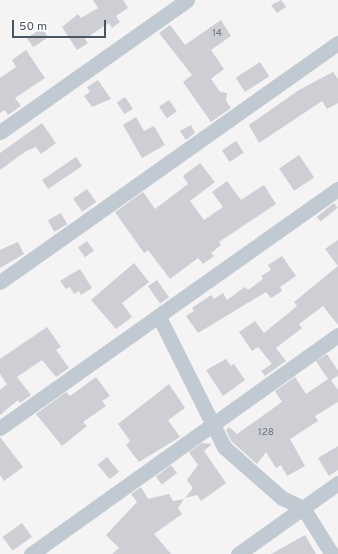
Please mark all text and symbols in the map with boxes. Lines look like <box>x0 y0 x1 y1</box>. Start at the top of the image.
scale bar <box>14 12 108 38</box>
text: 50 m <box>19 19 47 35</box>
house number: 14 <box>212 28 222 40</box>
house number: 128 <box>258 427 274 439</box>

